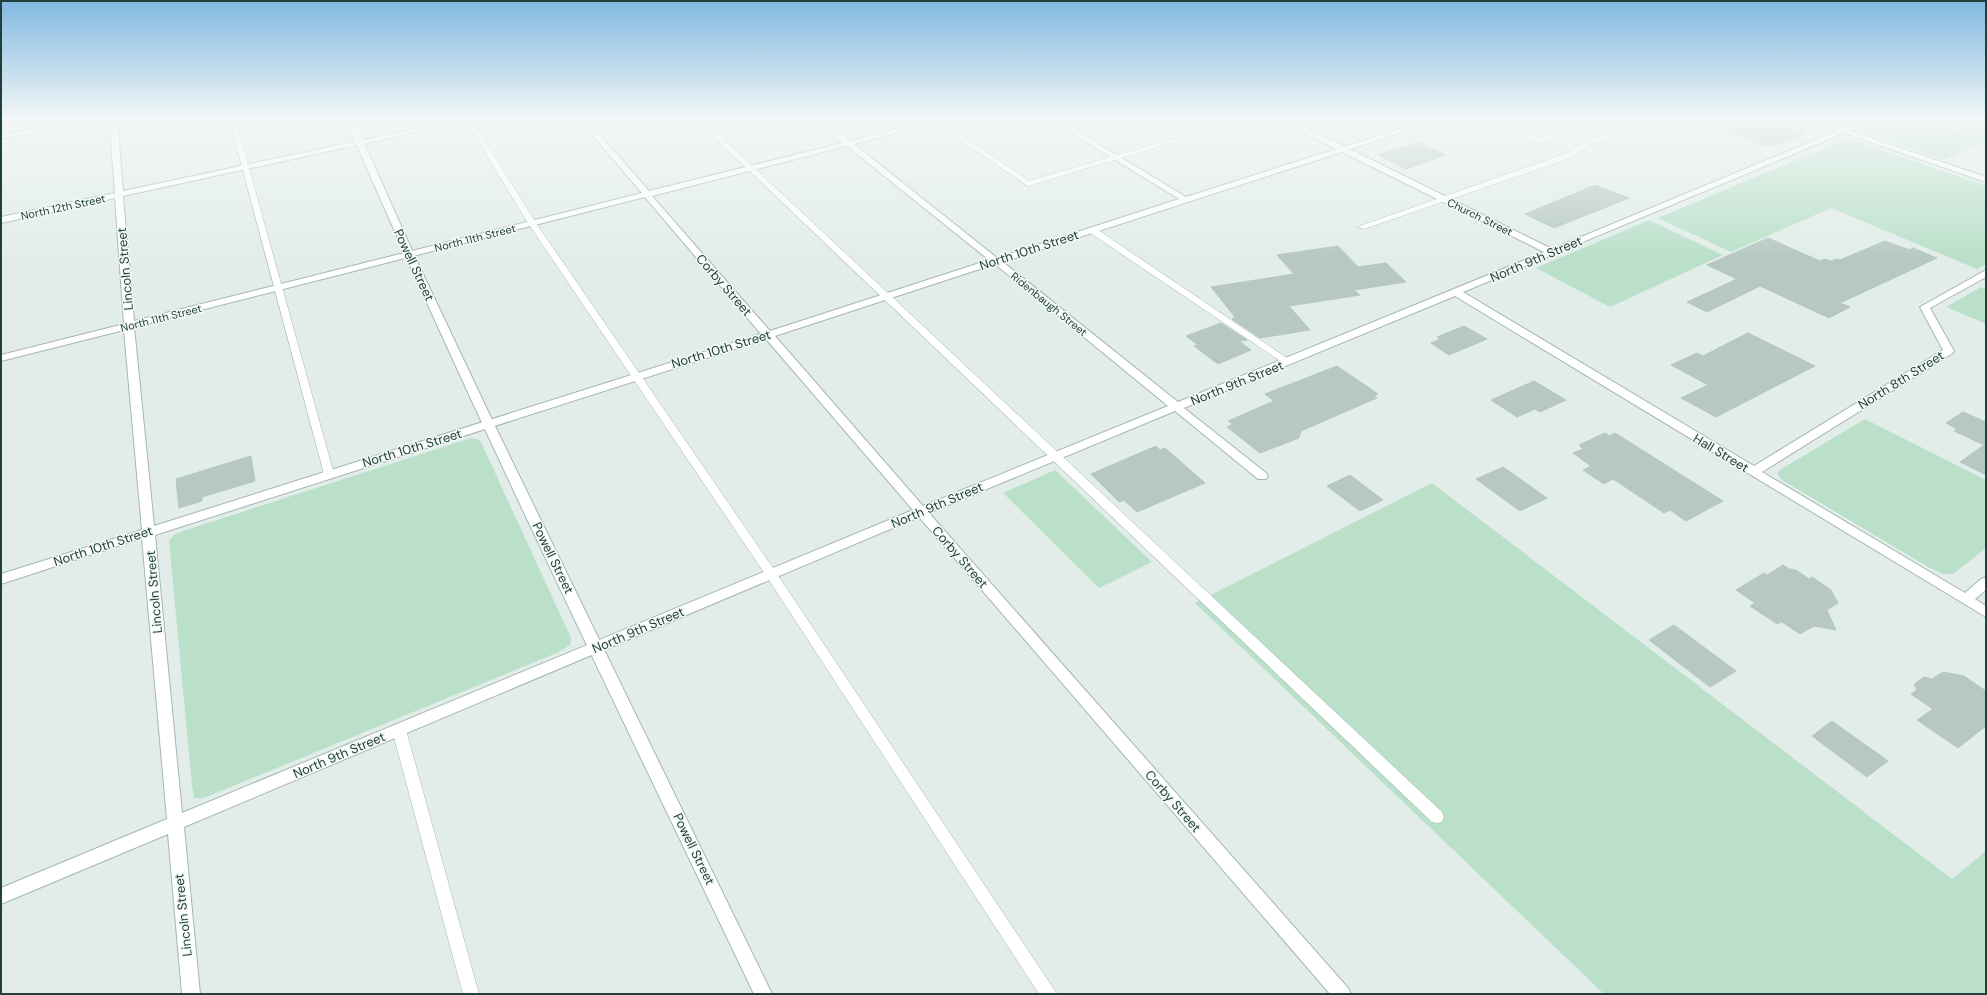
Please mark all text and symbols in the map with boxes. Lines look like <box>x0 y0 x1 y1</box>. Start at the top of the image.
street label: North 12th Street <box>19 191 107 223</box>
street label: Church Street <box>1445 195 1515 239</box>
street label: North 11th Street <box>433 221 517 255</box>
street label: Powell Street <box>390 226 438 304</box>
street label: North 10th Street <box>977 226 1081 274</box>
street label: Lincoln Street <box>113 227 137 311</box>
street label: North 9th Street <box>1487 232 1585 286</box>
street label: Corby Street <box>692 250 756 320</box>
street label: Ridenbaugh Street <box>1008 269 1090 339</box>
street label: North 11th Street <box>119 301 203 335</box>
street label: North 10th Street <box>669 326 773 372</box>
street label: North 8th Street <box>1855 347 1947 413</box>
street label: North 9th Street <box>1188 357 1286 409</box>
street label: North 10th Street <box>360 425 464 471</box>
street label: Hall Street <box>1690 430 1752 476</box>
street label: North 9th Street <box>888 478 986 532</box>
street label: Powell Street <box>528 519 578 597</box>
street label: North 10th Street <box>51 522 155 570</box>
street label: Corby Street <box>928 522 992 592</box>
street label: Lincoln Street <box>142 550 166 634</box>
street label: North 9th Street <box>589 603 687 657</box>
street label: North 9th Street <box>290 728 388 782</box>
street label: Corby Street <box>1141 766 1205 836</box>
street label: Powell Street <box>669 810 719 888</box>
street label: Lincoln Street <box>170 873 196 957</box>

